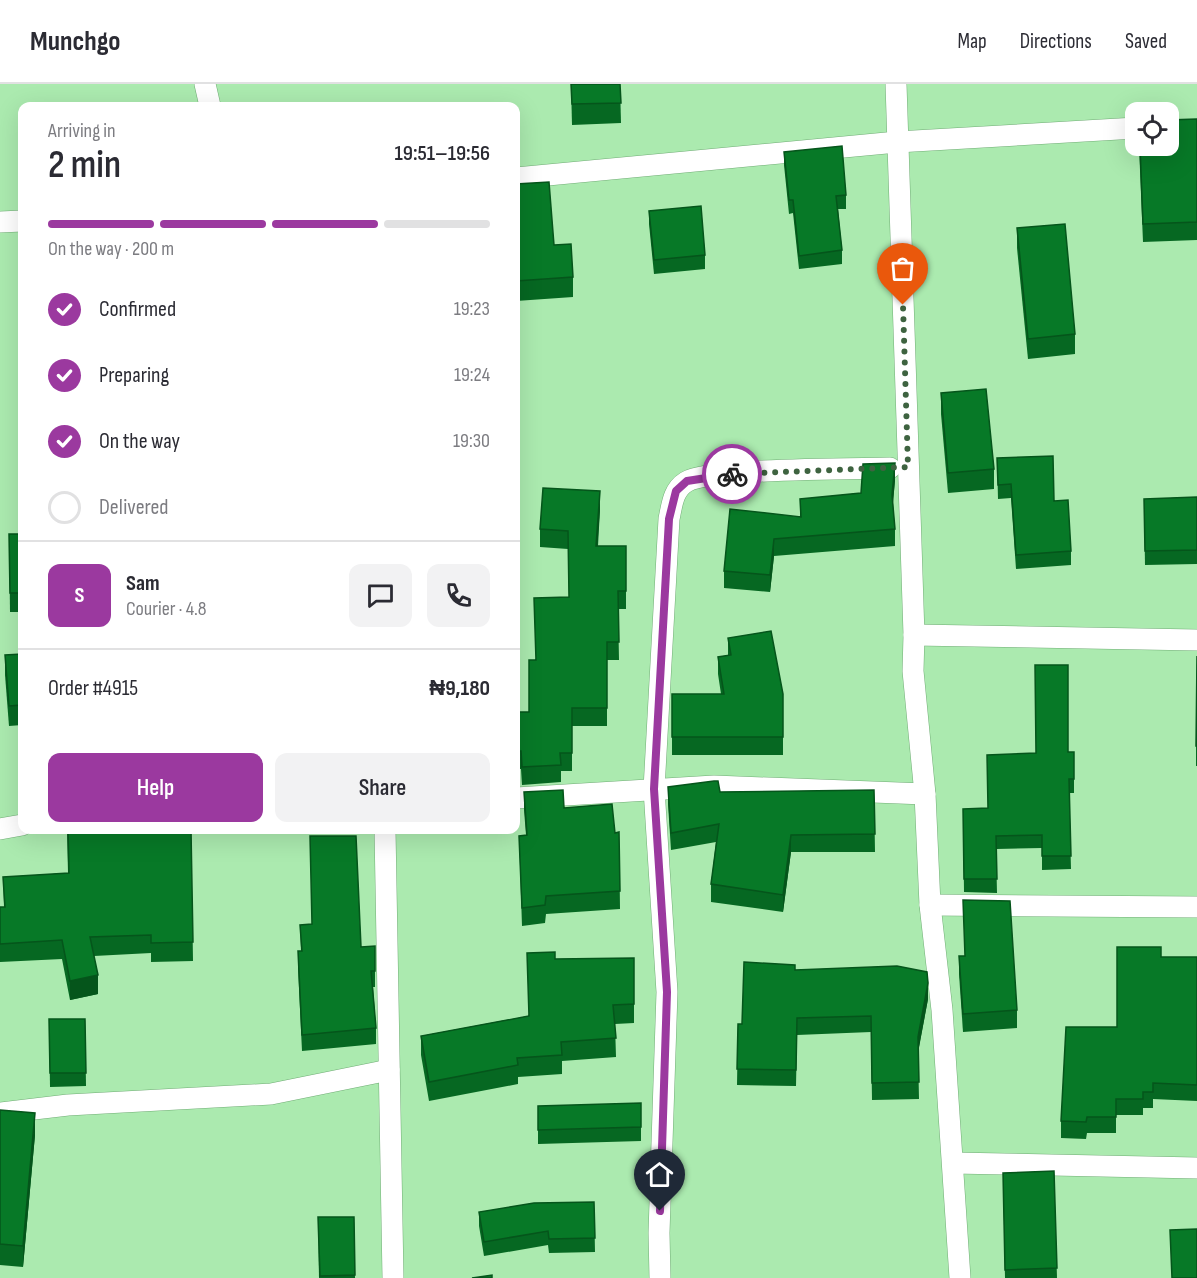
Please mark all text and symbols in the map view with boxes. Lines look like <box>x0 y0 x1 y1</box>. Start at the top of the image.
text: Munchgo <box>30 25 121 58</box>
text: Map <box>957 29 987 54</box>
text: Directions <box>1020 29 1092 54</box>
text: Saved <box>1125 29 1167 54</box>
map controls <box>1125 102 1179 156</box>
button: locate <box>1125 102 1179 156</box>
text: Arriving in <box>48 119 116 143</box>
text: 19:51–19:56 <box>395 140 490 167</box>
text: 2 min <box>48 142 121 189</box>
text: On the way · 200 m <box>48 237 174 261</box>
pin <box>877 243 928 305</box>
icon: bag <box>886 252 919 285</box>
icon: check <box>48 293 81 326</box>
text: Confirmed <box>99 296 176 323</box>
text: 19:23 <box>454 297 490 321</box>
icon: check <box>48 359 81 392</box>
text: Preparing <box>99 362 169 389</box>
text: 19:24 <box>454 363 490 387</box>
icon: check <box>48 425 81 458</box>
text: On the way <box>99 428 180 455</box>
text: 19:30 <box>453 429 490 453</box>
courier <box>702 444 762 504</box>
icon: bike <box>716 458 749 491</box>
text: Delivered <box>99 494 168 521</box>
button: chat <box>349 564 412 627</box>
button: phone <box>427 564 490 627</box>
text: Sam <box>126 570 160 597</box>
text: S <box>75 582 84 609</box>
text: Courier · 4.8 <box>126 597 207 621</box>
text: Order #4915 <box>48 675 138 702</box>
text: ₦9,180 <box>429 675 490 702</box>
button: Help <box>48 753 263 822</box>
button: Share <box>275 753 490 822</box>
pin <box>634 1149 685 1211</box>
icon: home <box>643 1158 676 1191</box>

